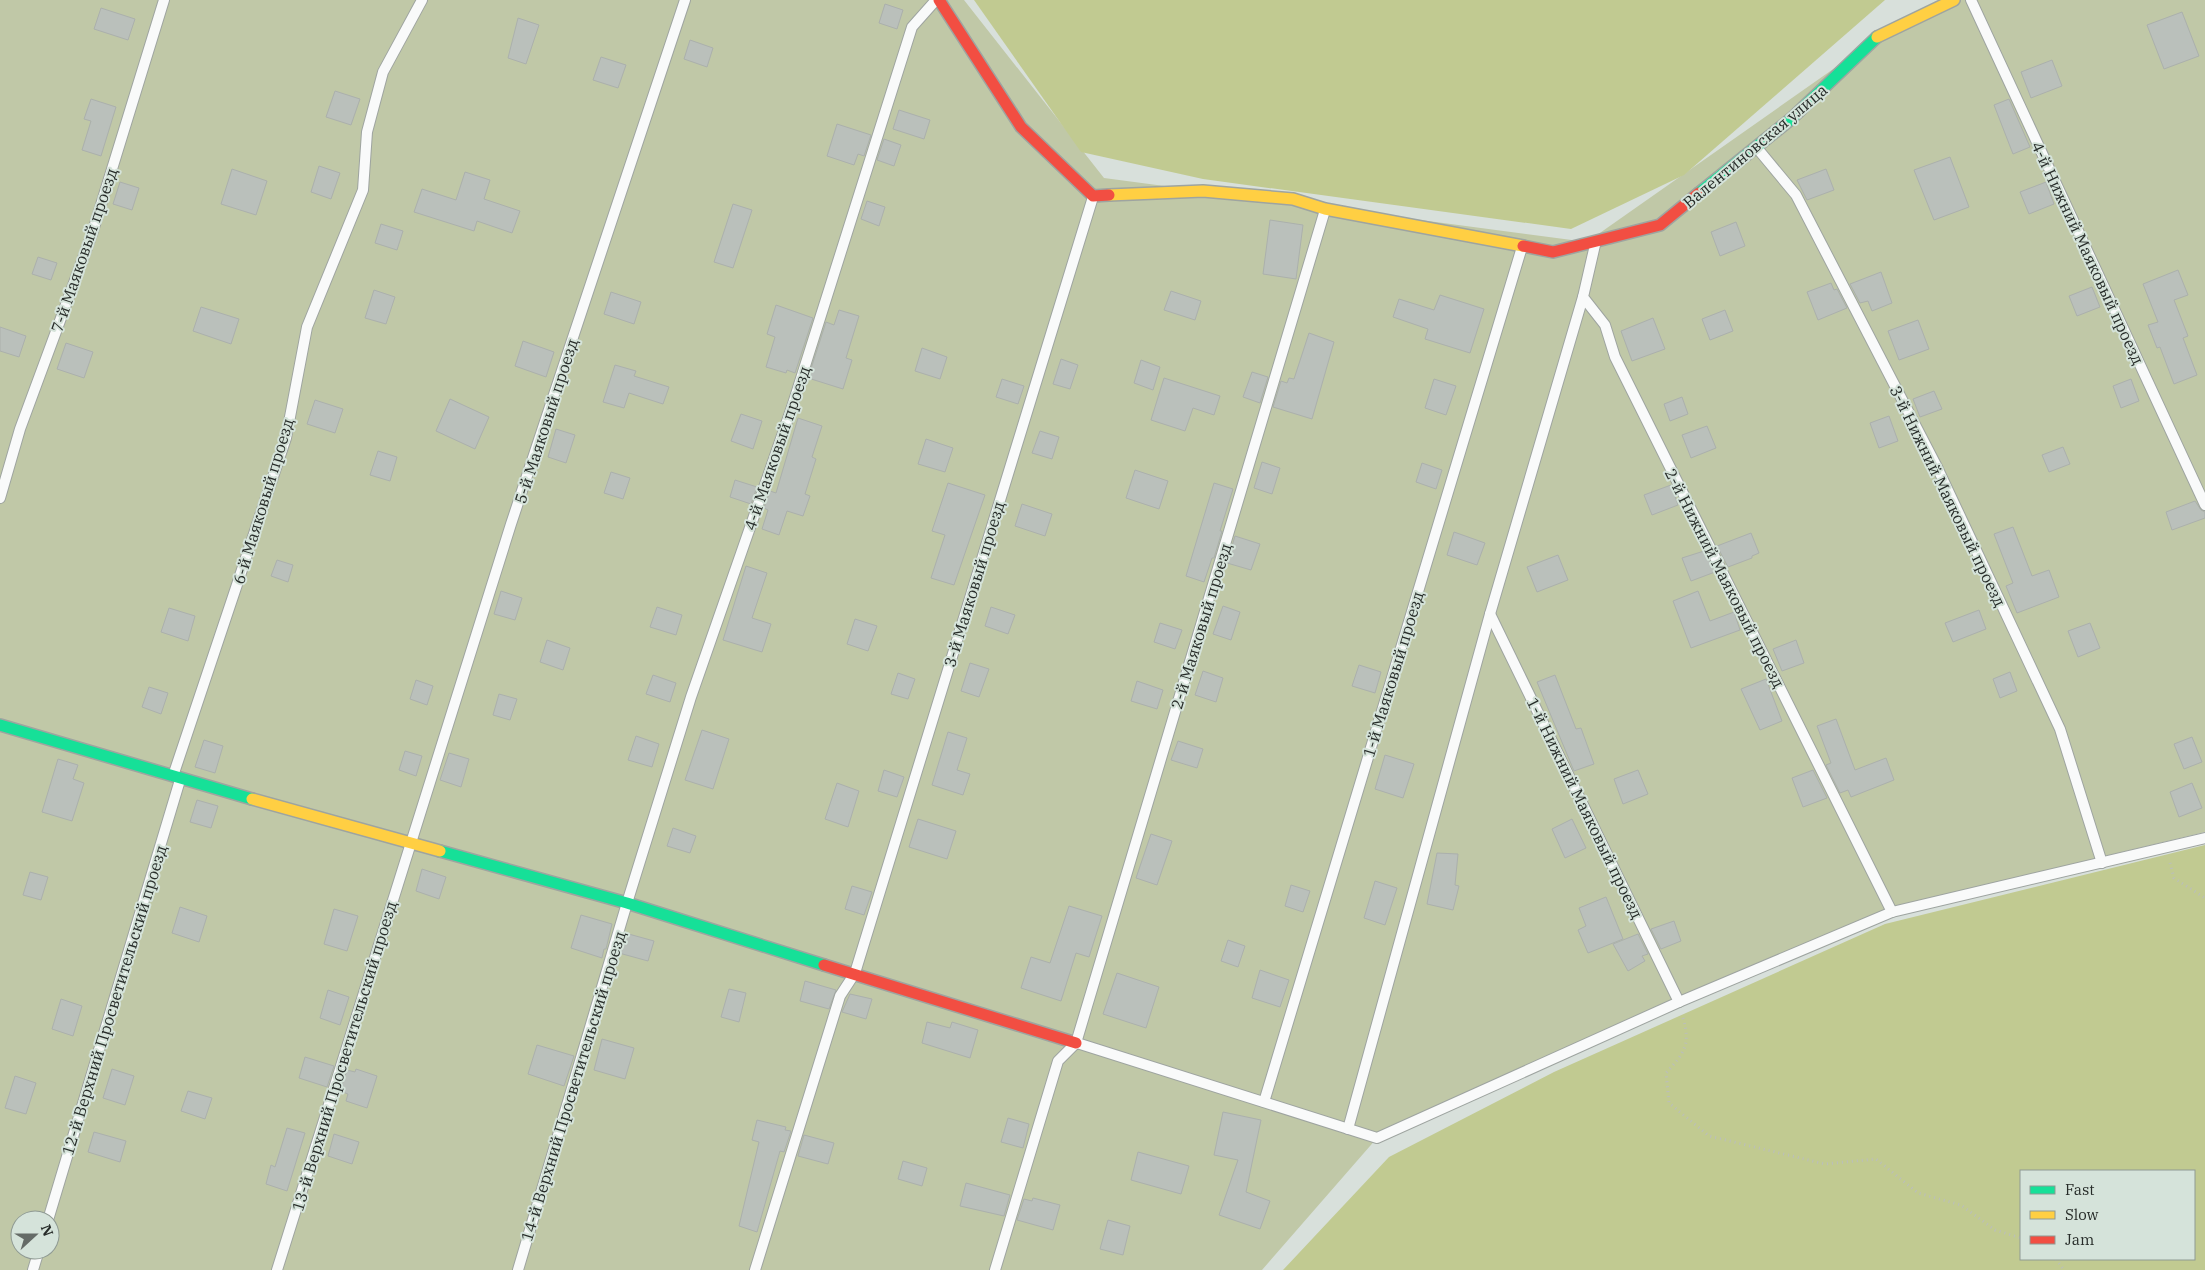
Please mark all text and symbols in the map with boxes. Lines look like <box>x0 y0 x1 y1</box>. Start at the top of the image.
street label: Валентиновская улица <box>1679 80 1832 212</box>
street label: 4-й Нижний Маяковый проезд <box>2027 138 2149 368</box>
street label: 7-й Маяковый проезд <box>46 165 122 335</box>
street label: 5-й Маяковый проезд <box>510 336 582 506</box>
street label: 4-й Маяковый проезд <box>739 363 815 533</box>
street label: 3-й Нижний Маяковый проезд <box>1886 382 2010 610</box>
street label: 6-й Маяковый проезд <box>228 415 298 586</box>
street label: 2-й Нижний Маяковый проезд <box>1661 465 1789 691</box>
street label: 3-й Маяковый проезд <box>939 498 1009 669</box>
street label: 2-й Маяковый проезд <box>1166 540 1236 711</box>
street label: 1-й Маяковый проезд <box>1358 588 1428 759</box>
street label: 1-й Нижний Маяковый проезд <box>1523 694 1647 922</box>
street label: 12-й Верхний Просветительский проезд <box>57 842 171 1158</box>
street label: 13-й Верхний Просветительский проезд <box>287 898 401 1214</box>
street label: 14-й Верхний Просветительский проезд <box>516 928 630 1244</box>
legend <box>2020 1170 2195 1260</box>
text: Fast <box>2065 1180 2095 1199</box>
text: Slow <box>2065 1205 2099 1224</box>
north arrow <box>10 1210 60 1260</box>
text: N <box>37 1222 58 1239</box>
text: Jam <box>2065 1230 2094 1249</box>

